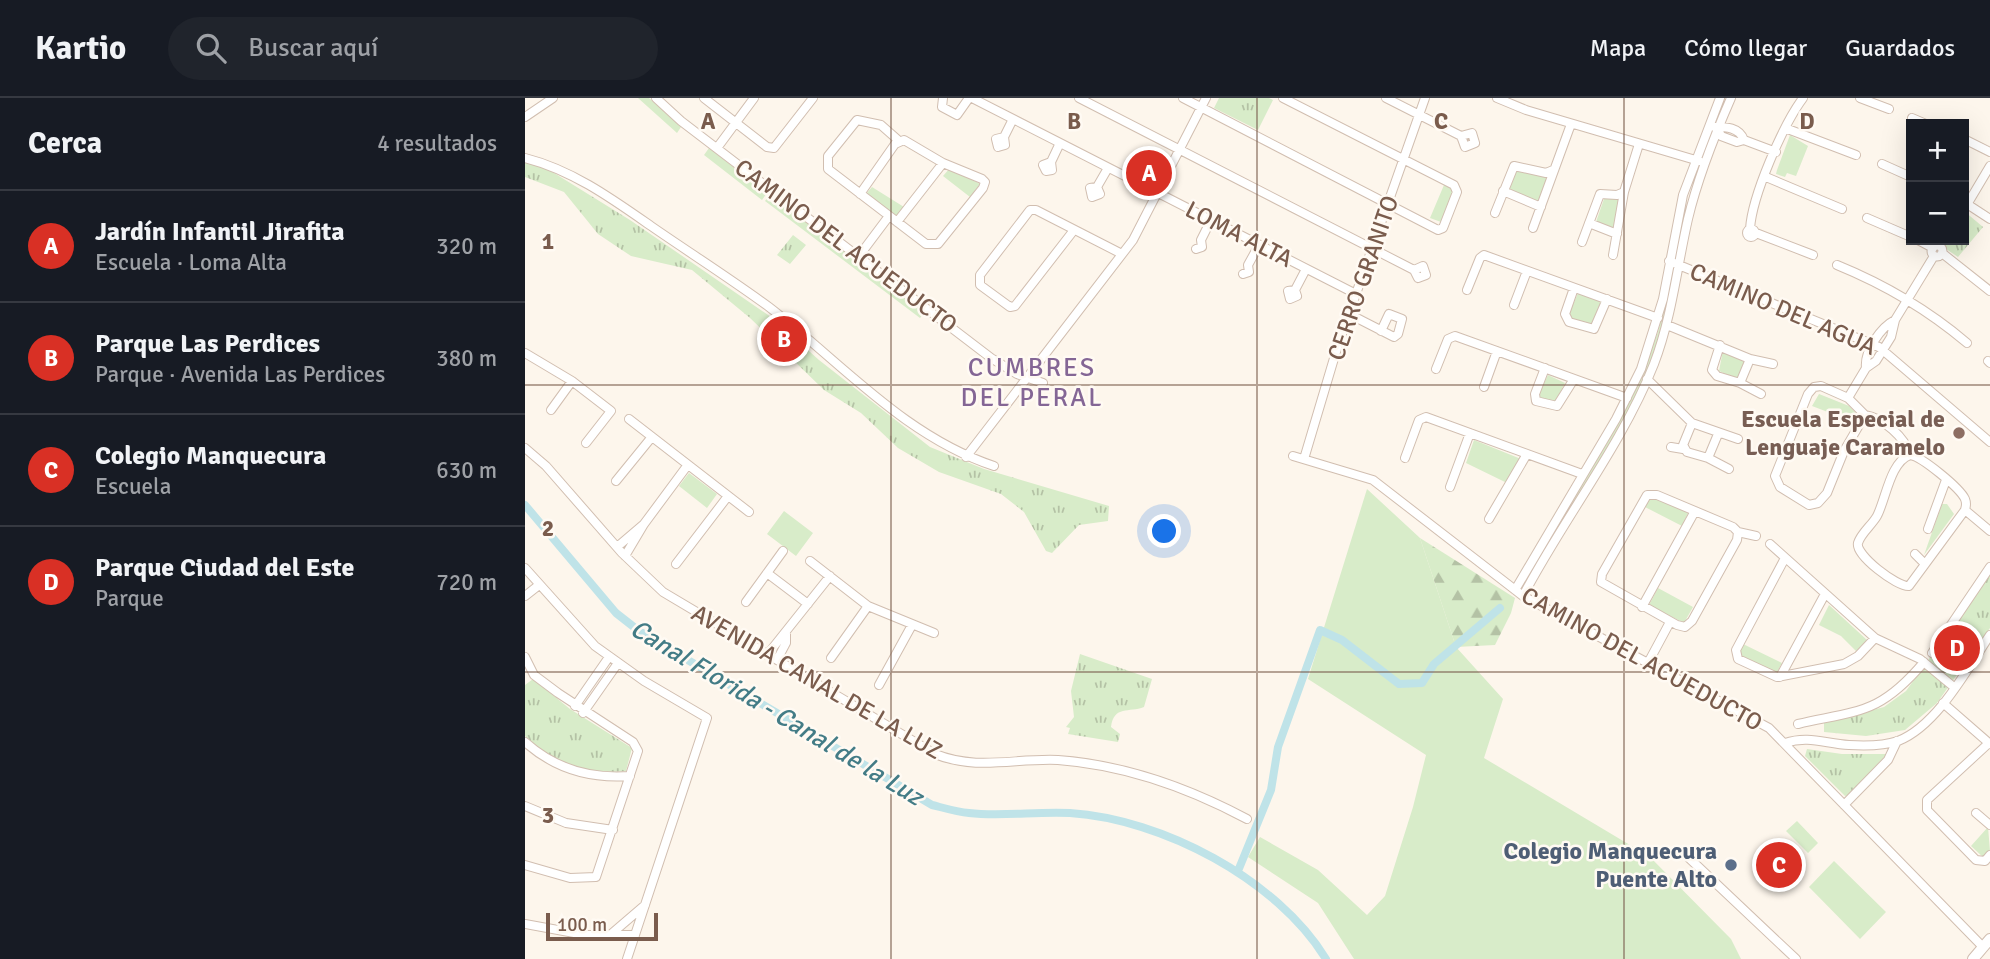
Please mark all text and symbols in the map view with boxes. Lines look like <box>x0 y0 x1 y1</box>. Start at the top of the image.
search box <box>168 17 658 80</box>
text: Kartio <box>35 28 126 69</box>
icon: search <box>192 29 230 67</box>
text: Buscar aquí <box>248 32 378 64</box>
text: Mapa <box>1590 33 1646 63</box>
text: Cómo llegar <box>1684 33 1807 63</box>
text: Guardados <box>1845 33 1955 63</box>
text: A <box>701 107 716 136</box>
text: B <box>1067 107 1081 136</box>
text: C <box>1434 107 1448 136</box>
text: D <box>1799 107 1815 136</box>
map controls <box>1906 119 1969 245</box>
button: + <box>1906 119 1969 182</box>
text: Cerca <box>28 125 102 162</box>
text: 4 resultados <box>377 129 497 158</box>
pin: A <box>1126 147 1172 199</box>
street label: CAMINO DEL ACUEDUCTO <box>729 152 963 340</box>
button: − <box>1906 182 1969 245</box>
street label: CERRO GRANITO <box>1321 192 1405 364</box>
street label: LOMA ALTA <box>1180 194 1298 274</box>
text: Jardín Infantil Jirafita <box>95 216 345 248</box>
text: 1 <box>542 227 554 256</box>
text: A <box>44 232 58 261</box>
text: 320 m <box>436 232 497 261</box>
text: Escuela · Loma Alta <box>95 248 287 277</box>
street label: CAMINO DEL AGUA <box>1685 256 1881 362</box>
pin: B <box>761 313 807 365</box>
text: Parque Las Perdices <box>95 328 320 360</box>
text: B <box>44 344 58 373</box>
text: 380 m <box>436 344 497 373</box>
district label: CUMBRES DEL PERAL <box>961 352 1103 414</box>
text: Parque · Avenida Las Perdices <box>95 360 385 389</box>
place label: Escuela Especial de Lenguaje Caramelo <box>1741 404 1945 462</box>
marker: Escuela Especial de Lenguaje Caramelo <box>1951 425 1967 441</box>
text: Colegio Manquecura <box>95 440 326 472</box>
text: C <box>44 456 58 485</box>
text: 630 m <box>436 456 497 485</box>
text: Escuela <box>95 472 171 501</box>
text: 2 <box>542 514 554 543</box>
your location <box>1147 514 1181 548</box>
text: Parque Ciudad del Este <box>95 552 354 584</box>
text: D <box>43 568 59 597</box>
text: 720 m <box>436 568 497 597</box>
street label: CAMINO DEL ACUEDUCTO <box>1516 580 1768 738</box>
text: Parque <box>95 584 164 613</box>
street label: AVENIDA CANAL DE LA LUZ <box>686 598 948 766</box>
water label: Canal Florida - Canal de la Luz <box>624 613 931 814</box>
pin: D <box>1934 622 1980 674</box>
text: 3 <box>542 801 554 830</box>
place label: Colegio Manquecura Puente Alto <box>1503 836 1717 894</box>
pin: C <box>1756 839 1802 891</box>
marker: Colegio Manquecura Puente Alto <box>1723 857 1739 873</box>
scale bar <box>546 910 658 942</box>
text: 100 m <box>557 913 607 937</box>

